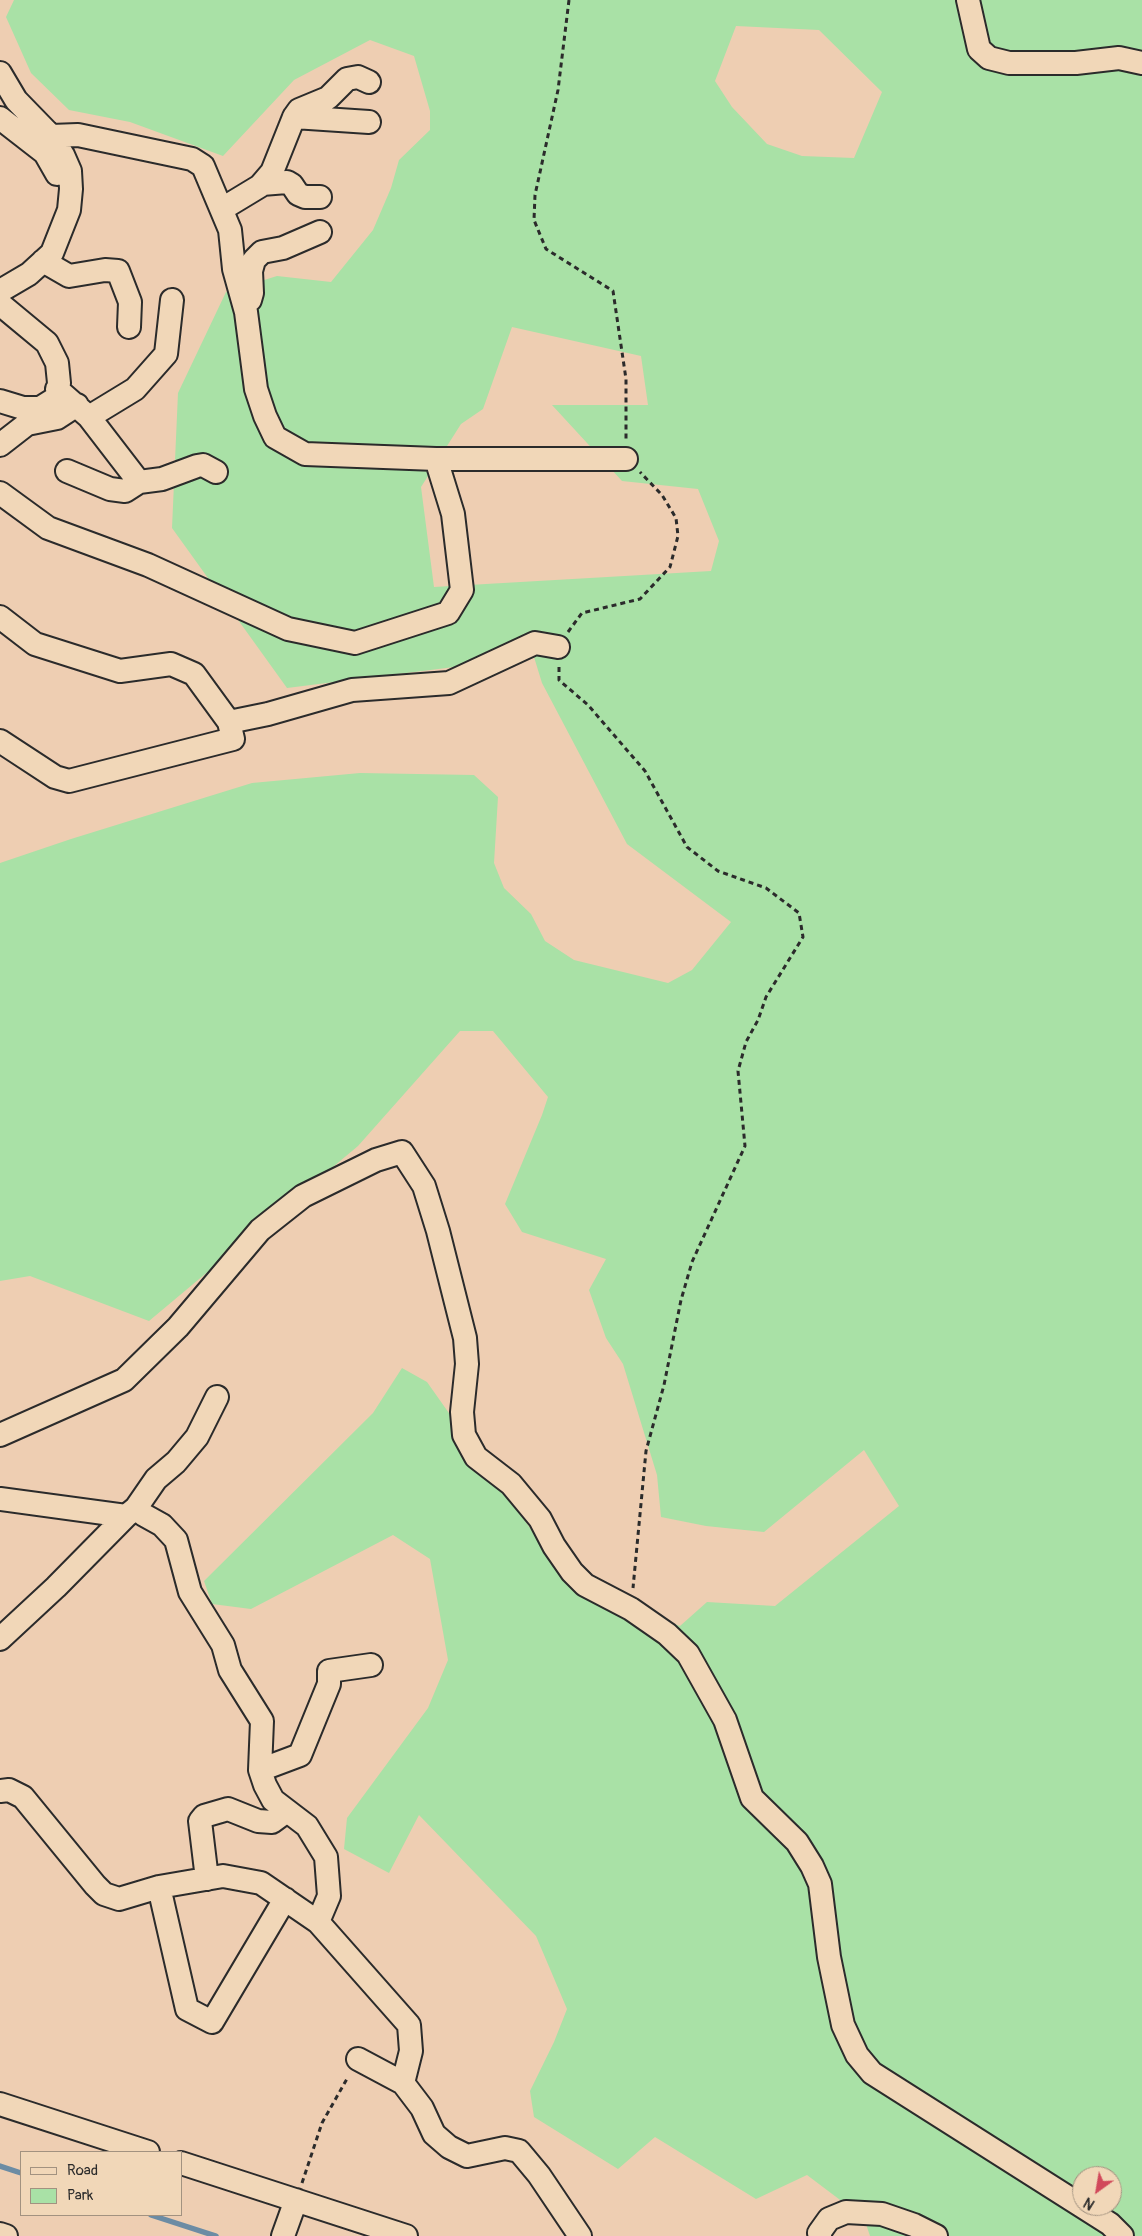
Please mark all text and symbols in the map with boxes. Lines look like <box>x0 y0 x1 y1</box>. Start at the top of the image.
legend <box>20 2151 182 2216</box>
text: Road <box>67 2161 98 2180</box>
north arrow <box>1072 2166 1122 2216</box>
text: Park <box>67 2186 93 2205</box>
text: N <box>1081 2194 1098 2213</box>

